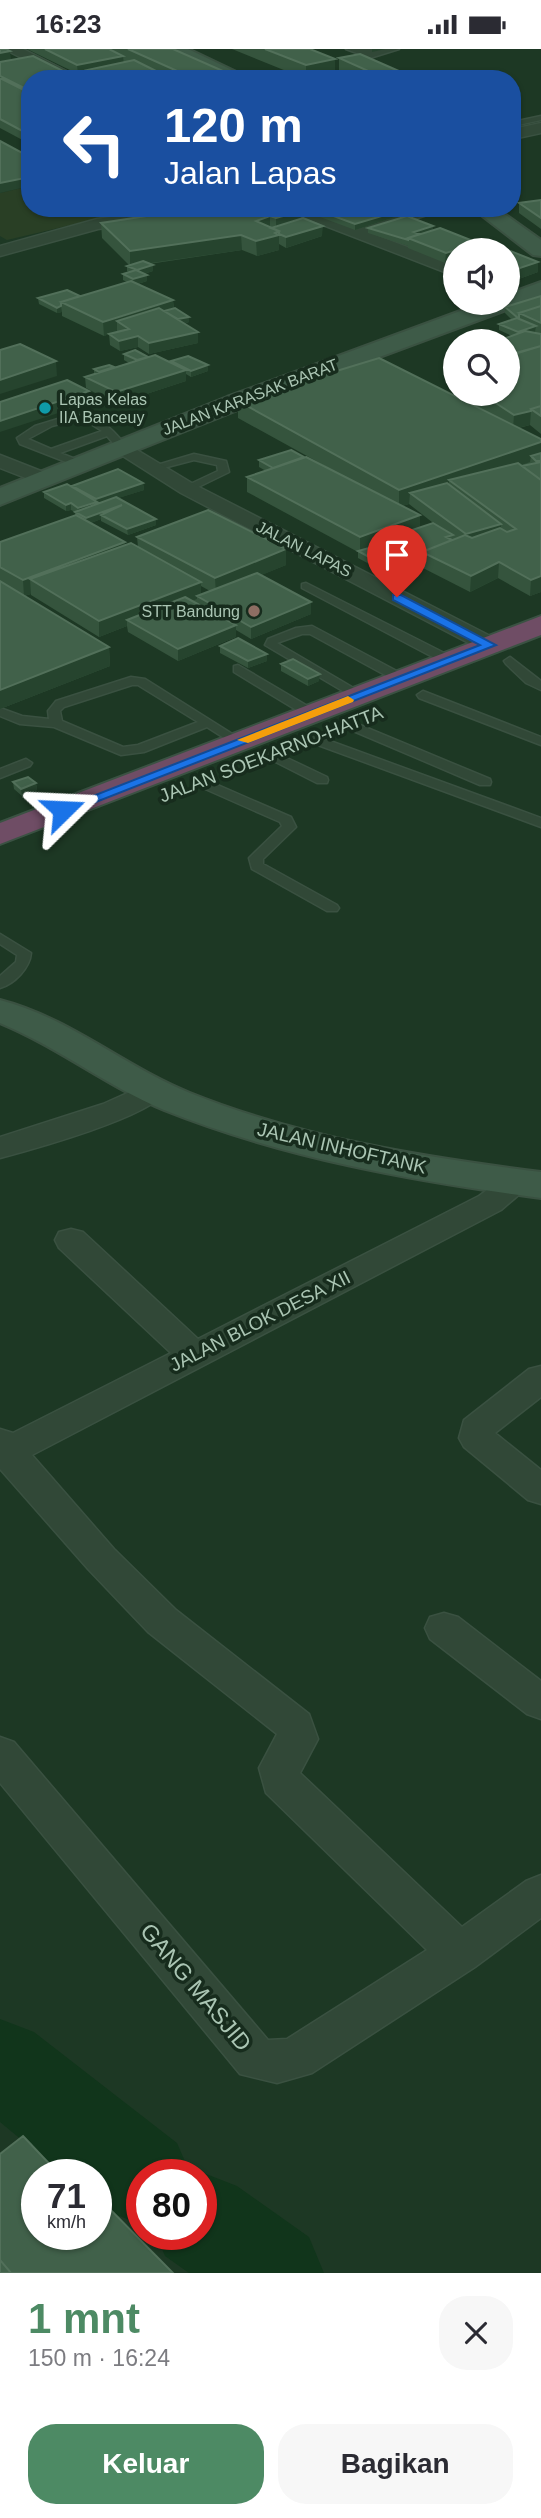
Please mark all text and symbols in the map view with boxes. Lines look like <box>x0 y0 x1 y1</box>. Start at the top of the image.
text: 16:23 <box>35 9 102 39</box>
icon: left <box>49 98 140 189</box>
text: 120 m <box>164 98 303 152</box>
text: Jalan Lapas <box>164 155 337 191</box>
map controls <box>443 238 520 406</box>
button: sound <box>443 238 520 315</box>
button: search <box>443 329 520 406</box>
street label: JALAN KARASAK BARAT <box>160 356 340 438</box>
place label: Lapas Kelas IIA Banceuy <box>59 391 147 426</box>
marker: Lapas Kelas IIA Banceuy <box>37 400 53 416</box>
street label: JALAN LAPAS <box>254 518 354 580</box>
pin <box>367 525 427 597</box>
icon: arrive <box>378 536 416 574</box>
place label: STT Bandung <box>142 603 240 620</box>
marker: STT Bandung <box>246 603 262 619</box>
street label: JALAN SOEKARNO-HATTA <box>156 701 386 806</box>
position arrow <box>26 773 100 847</box>
street label: JALAN INHOFTANK <box>255 1118 429 1178</box>
street label: JALAN BLOK DESA XII <box>166 1266 354 1376</box>
street label: GANG MASJID <box>135 1918 257 2056</box>
speed limit sign: 80 <box>126 2159 217 2250</box>
text: 71 <box>47 2176 86 2215</box>
text: km/h <box>47 2212 86 2232</box>
text: 1 mnt <box>28 2295 140 2342</box>
button: close <box>439 2296 513 2370</box>
text: 150 m · 16:24 <box>28 2345 170 2371</box>
button: Keluar <box>28 2424 264 2504</box>
button: Bagikan <box>278 2424 513 2504</box>

